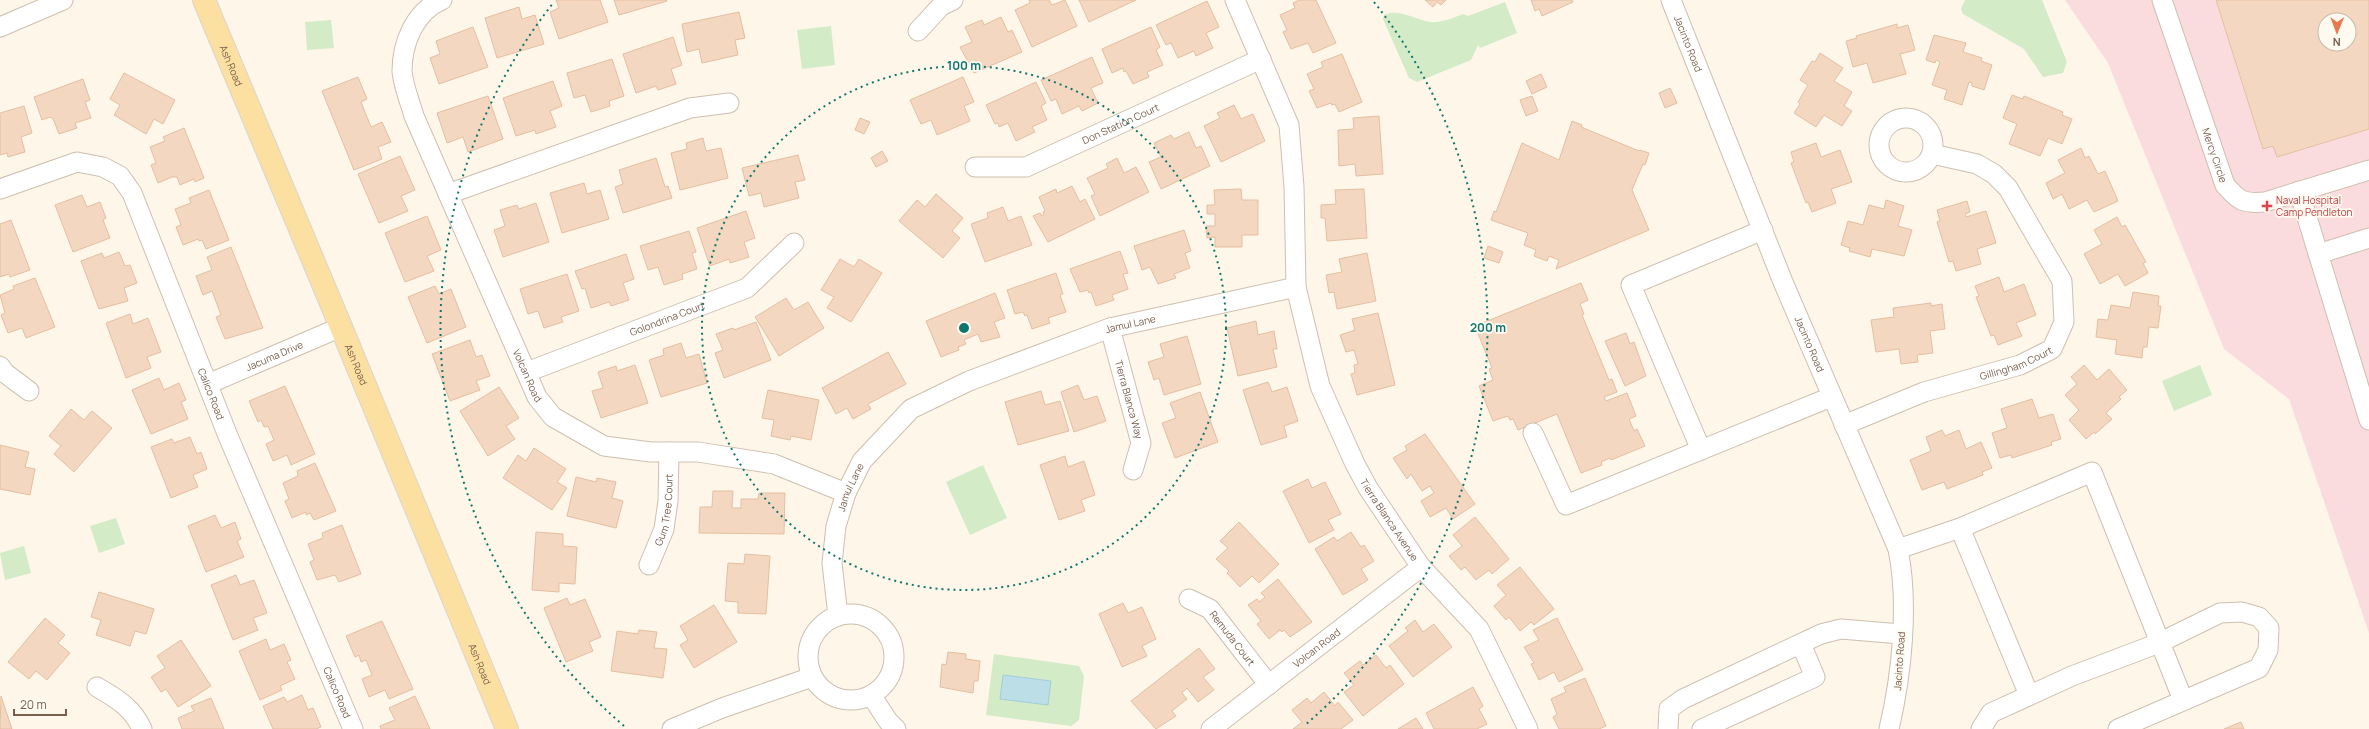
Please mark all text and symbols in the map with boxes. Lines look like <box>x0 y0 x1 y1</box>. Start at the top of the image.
north arrow <box>2317 12 2357 52</box>
street label: Jacinto Road <box>1671 14 1706 74</box>
text: N <box>2333 35 2341 50</box>
street label: Ash Road <box>217 43 246 88</box>
text: 100 m <box>947 57 981 74</box>
street label: Don Station Court <box>1080 100 1161 147</box>
street label: Mercy Circle <box>2199 126 2231 185</box>
place label: Naval Hospital Camp Pendleton <box>2276 193 2353 219</box>
marker: Naval Hospital Camp Pendleton <box>2261 200 2273 212</box>
street label: Golondrina Court <box>628 298 707 339</box>
street label: Jamul Lane <box>1103 311 1157 336</box>
street label: Jacinto Road <box>1792 314 1828 374</box>
text: 200 m <box>1470 319 1506 336</box>
centre of rings <box>957 321 971 335</box>
street label: Jacuma Drive <box>243 337 305 374</box>
street label: Ash Road <box>342 342 371 387</box>
street label: Gillingham Court <box>1978 343 2055 383</box>
street label: Volcan Road <box>510 347 545 405</box>
street label: Tierra Blanca Way <box>1112 358 1147 441</box>
street label: Calico Road <box>195 366 228 422</box>
street label: Jamul Lane <box>834 461 867 513</box>
street label: Gum Tree Court <box>651 474 676 548</box>
street label: Tierra Blanca Avenue <box>1357 476 1422 564</box>
street label: Remuda Court <box>1207 607 1258 669</box>
street label: Volcan Road <box>1290 625 1343 671</box>
street label: Jacinto Road <box>1890 631 1908 691</box>
street label: Ash Road <box>465 641 495 687</box>
street label: Calico Road <box>320 664 354 720</box>
scale bar <box>14 691 66 717</box>
text: 20 m <box>20 696 47 713</box>

